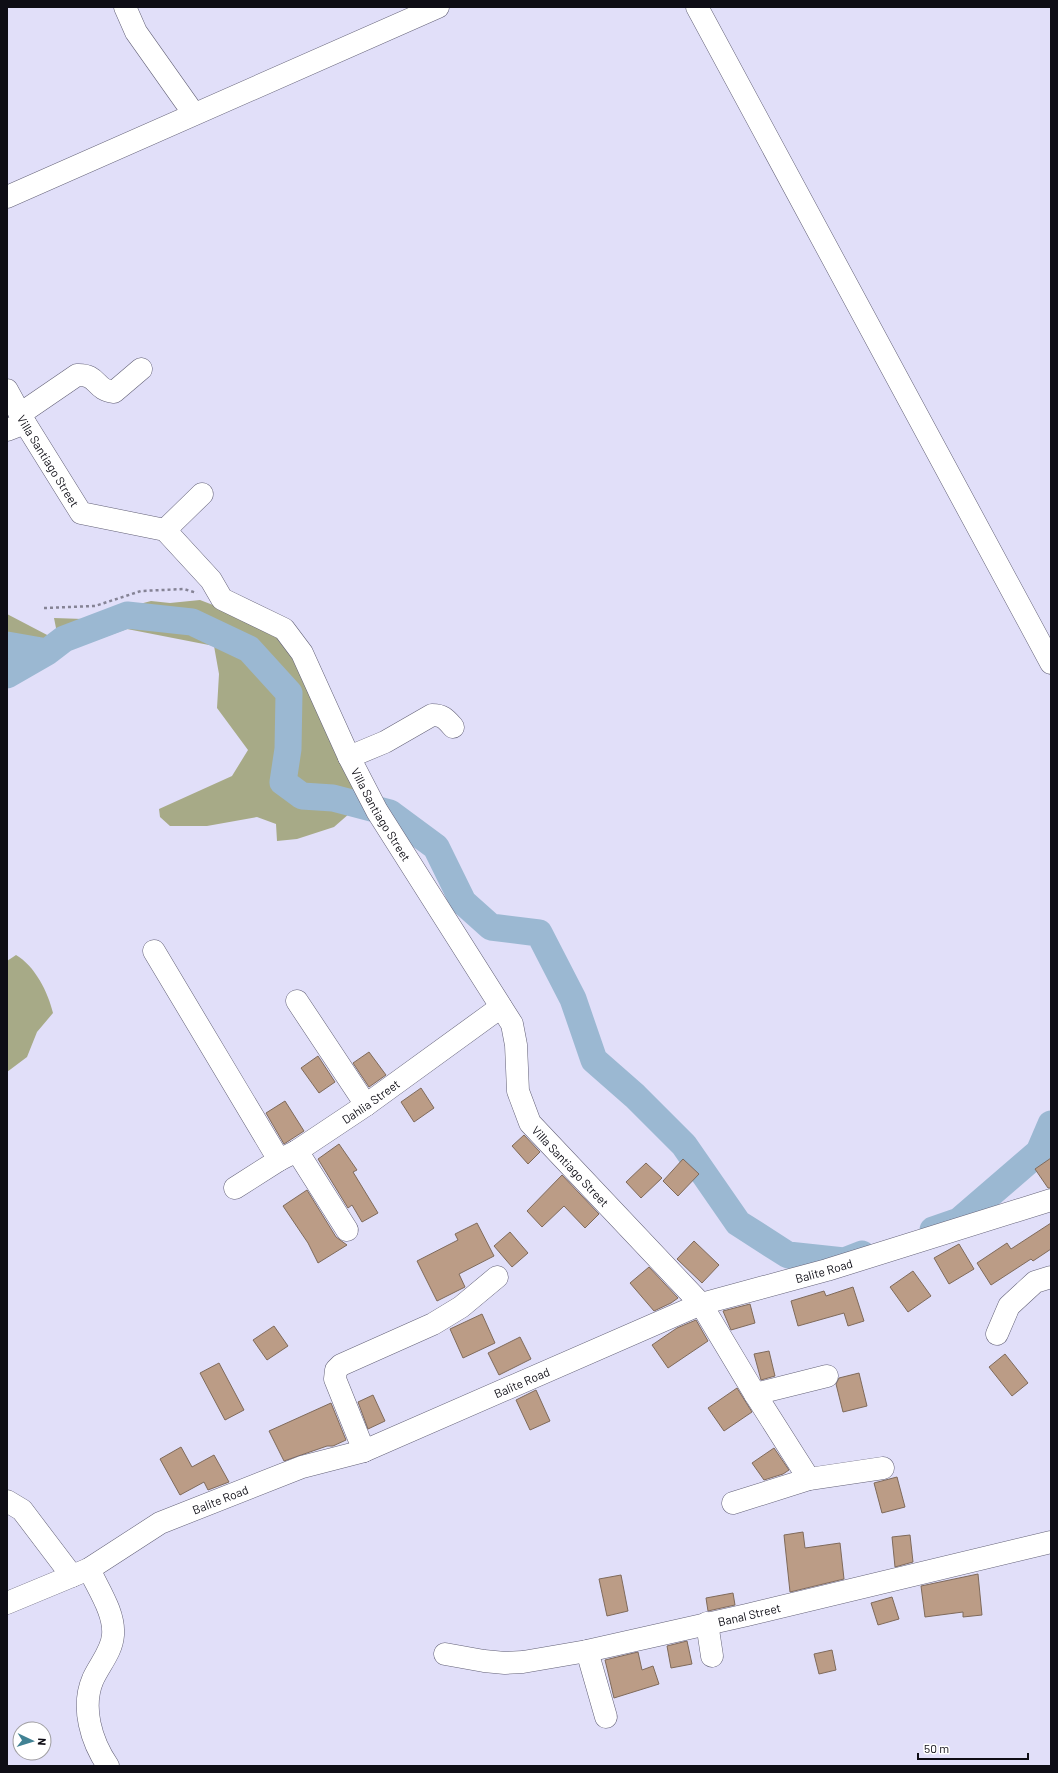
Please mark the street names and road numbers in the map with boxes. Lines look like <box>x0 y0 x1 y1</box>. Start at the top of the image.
street label: Villa Santiago Street <box>15 412 82 509</box>
street label: Villa Santiago Street <box>349 765 414 864</box>
street label: Dahlia Street <box>339 1076 402 1126</box>
street label: Villa Santiago Street <box>529 1123 612 1209</box>
street label: Balite Road <box>794 1255 854 1285</box>
street label: Balite Road <box>492 1364 551 1400</box>
street label: Balite Road <box>190 1482 250 1517</box>
street label: Banal Street <box>716 1600 782 1628</box>

